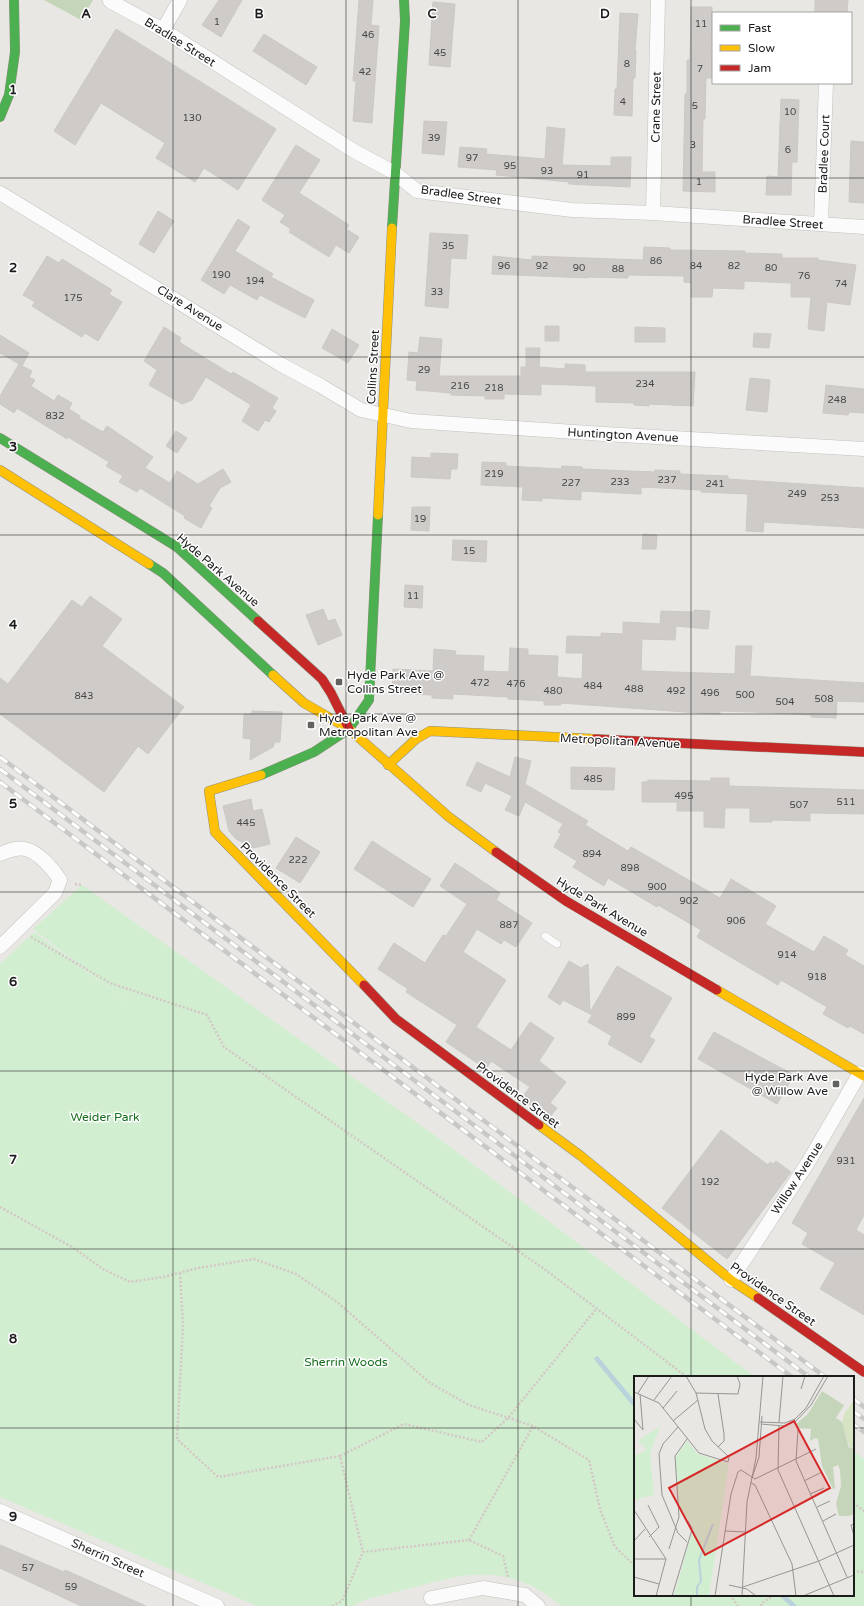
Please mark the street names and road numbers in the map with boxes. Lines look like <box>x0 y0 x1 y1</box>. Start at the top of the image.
street label: Bradlee Street <box>142 15 218 70</box>
street label: Crane Street <box>648 71 664 143</box>
street label: Bradlee Court <box>816 114 832 194</box>
street label: Bradlee Street <box>420 182 503 208</box>
street label: Bradlee Street <box>742 212 824 232</box>
street label: Clare Avenue <box>154 282 226 334</box>
street label: Collins Street <box>364 329 382 405</box>
street label: Huntington Avenue <box>567 425 679 445</box>
street label: Hyde Park Avenue <box>174 530 262 610</box>
street label: Metropolitan Avenue <box>560 731 681 751</box>
street label: Providence Street <box>237 839 319 921</box>
street label: Hyde Park Avenue <box>554 874 651 940</box>
street label: Providence Street <box>473 1059 563 1131</box>
street label: Willow Avenue <box>768 1139 826 1217</box>
street label: Providence Street <box>728 1259 819 1329</box>
street label: Sherrin Street <box>69 1536 147 1580</box>

